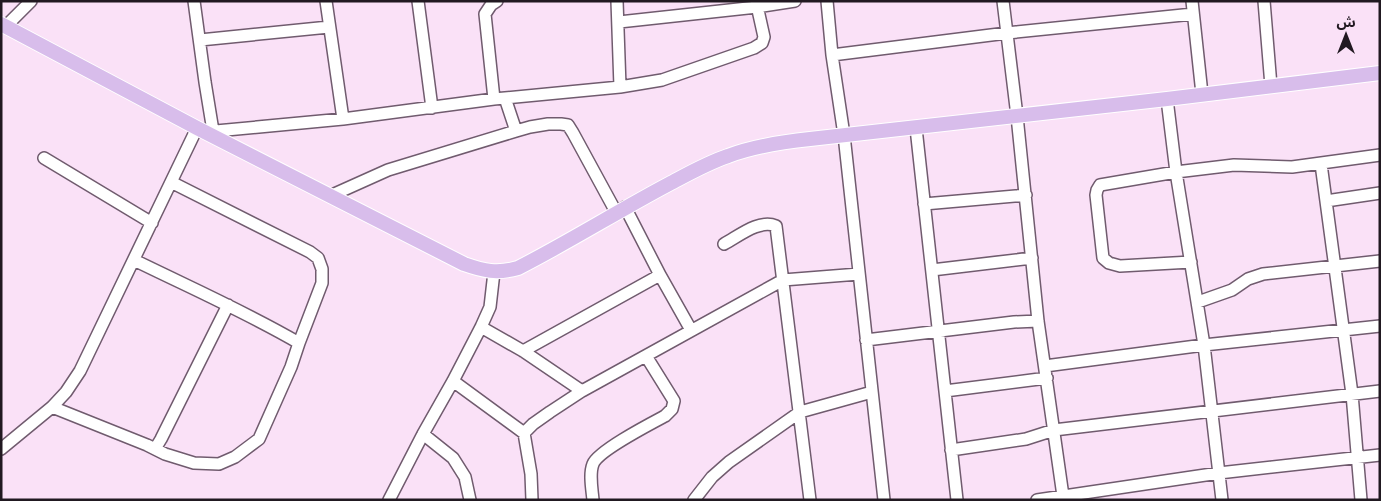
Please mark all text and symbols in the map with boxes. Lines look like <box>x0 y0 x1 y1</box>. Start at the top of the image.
north arrow <box>1321 10 1371 60</box>
text: ش <box>1336 12 1356 32</box>

